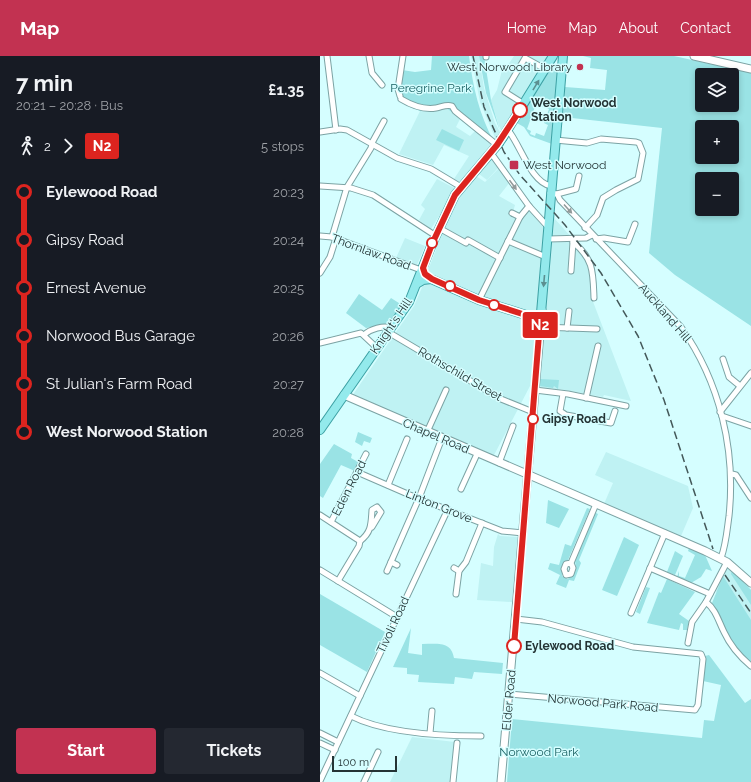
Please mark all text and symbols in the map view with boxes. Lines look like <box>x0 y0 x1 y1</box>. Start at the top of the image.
text: Map <box>20 17 59 39</box>
text: Home <box>507 20 546 36</box>
text: Map <box>568 20 597 36</box>
text: About <box>619 20 658 36</box>
text: Contact <box>680 20 731 36</box>
place label: West Norwood Library <box>447 60 572 74</box>
marker: West Norwood Library <box>575 62 585 72</box>
map controls <box>695 68 739 216</box>
button: layers <box>695 68 739 112</box>
text: 7 min <box>16 70 73 96</box>
one-way arrow <box>532 79 539 91</box>
text: £1.35 <box>268 81 304 99</box>
park label: Peregrine Park <box>390 81 472 95</box>
place label: West Norwood Station <box>531 96 617 124</box>
text: 20:21 – 20:28 · Bus <box>16 98 123 113</box>
marker: West Norwood Station <box>512 102 528 118</box>
button: + <box>695 120 739 164</box>
icon: walk <box>16 135 38 157</box>
icon: forward <box>57 135 79 157</box>
text: N2 <box>93 138 111 154</box>
text: 2 <box>44 139 51 154</box>
text: 5 stops <box>261 139 304 154</box>
place label: West Norwood <box>523 158 606 172</box>
marker: West Norwood <box>508 159 520 171</box>
button: − <box>695 172 739 216</box>
one-way arrow <box>509 180 517 190</box>
text: Eylewood Road <box>46 183 158 201</box>
text: 20:23 <box>273 185 304 200</box>
one-way arrow <box>563 204 572 213</box>
text: Gipsy Road <box>46 231 124 249</box>
street label: Thornlaw Road <box>329 231 413 273</box>
text: 20:24 <box>273 233 304 248</box>
unlabelled marker <box>426 237 438 249</box>
one-way arrow <box>541 275 548 287</box>
text: Ernest Avenue <box>46 279 146 297</box>
unlabelled marker <box>444 280 456 292</box>
text: 20:25 <box>273 281 304 296</box>
street label: Auckland Hill <box>636 281 695 346</box>
street label: Knight's Hill <box>367 295 415 357</box>
unlabelled marker <box>488 299 500 311</box>
line badge: N2 <box>522 312 558 338</box>
text: N2 <box>531 317 549 333</box>
text: Norwood Bus Garage <box>46 327 195 345</box>
text: 20:26 <box>272 329 304 344</box>
street label: Rothschild Street <box>415 344 505 404</box>
text: St Julian's Farm Road <box>46 375 192 393</box>
text: 20:27 <box>273 377 304 392</box>
place label: Gipsy Road <box>542 412 606 426</box>
marker: Gipsy Road <box>527 413 539 425</box>
street label: Chapel Road <box>401 416 471 456</box>
text: West Norwood Station <box>46 423 207 441</box>
text: 20:28 <box>272 425 304 440</box>
street label: Eden Road <box>329 458 369 518</box>
street label: Linton Grove <box>404 486 474 526</box>
street label: Tivoli Road <box>374 594 412 656</box>
marker: Eylewood Road <box>506 638 522 654</box>
place label: Eylewood Road <box>525 639 614 653</box>
street label: Elder Road <box>499 669 519 731</box>
street label: Norwood Park Road <box>547 691 659 715</box>
button: Start <box>16 728 156 774</box>
button: Tickets <box>164 728 304 774</box>
park label: Norwood Park <box>499 745 579 759</box>
scale bar <box>332 754 397 773</box>
text: 100 m <box>338 756 369 769</box>

